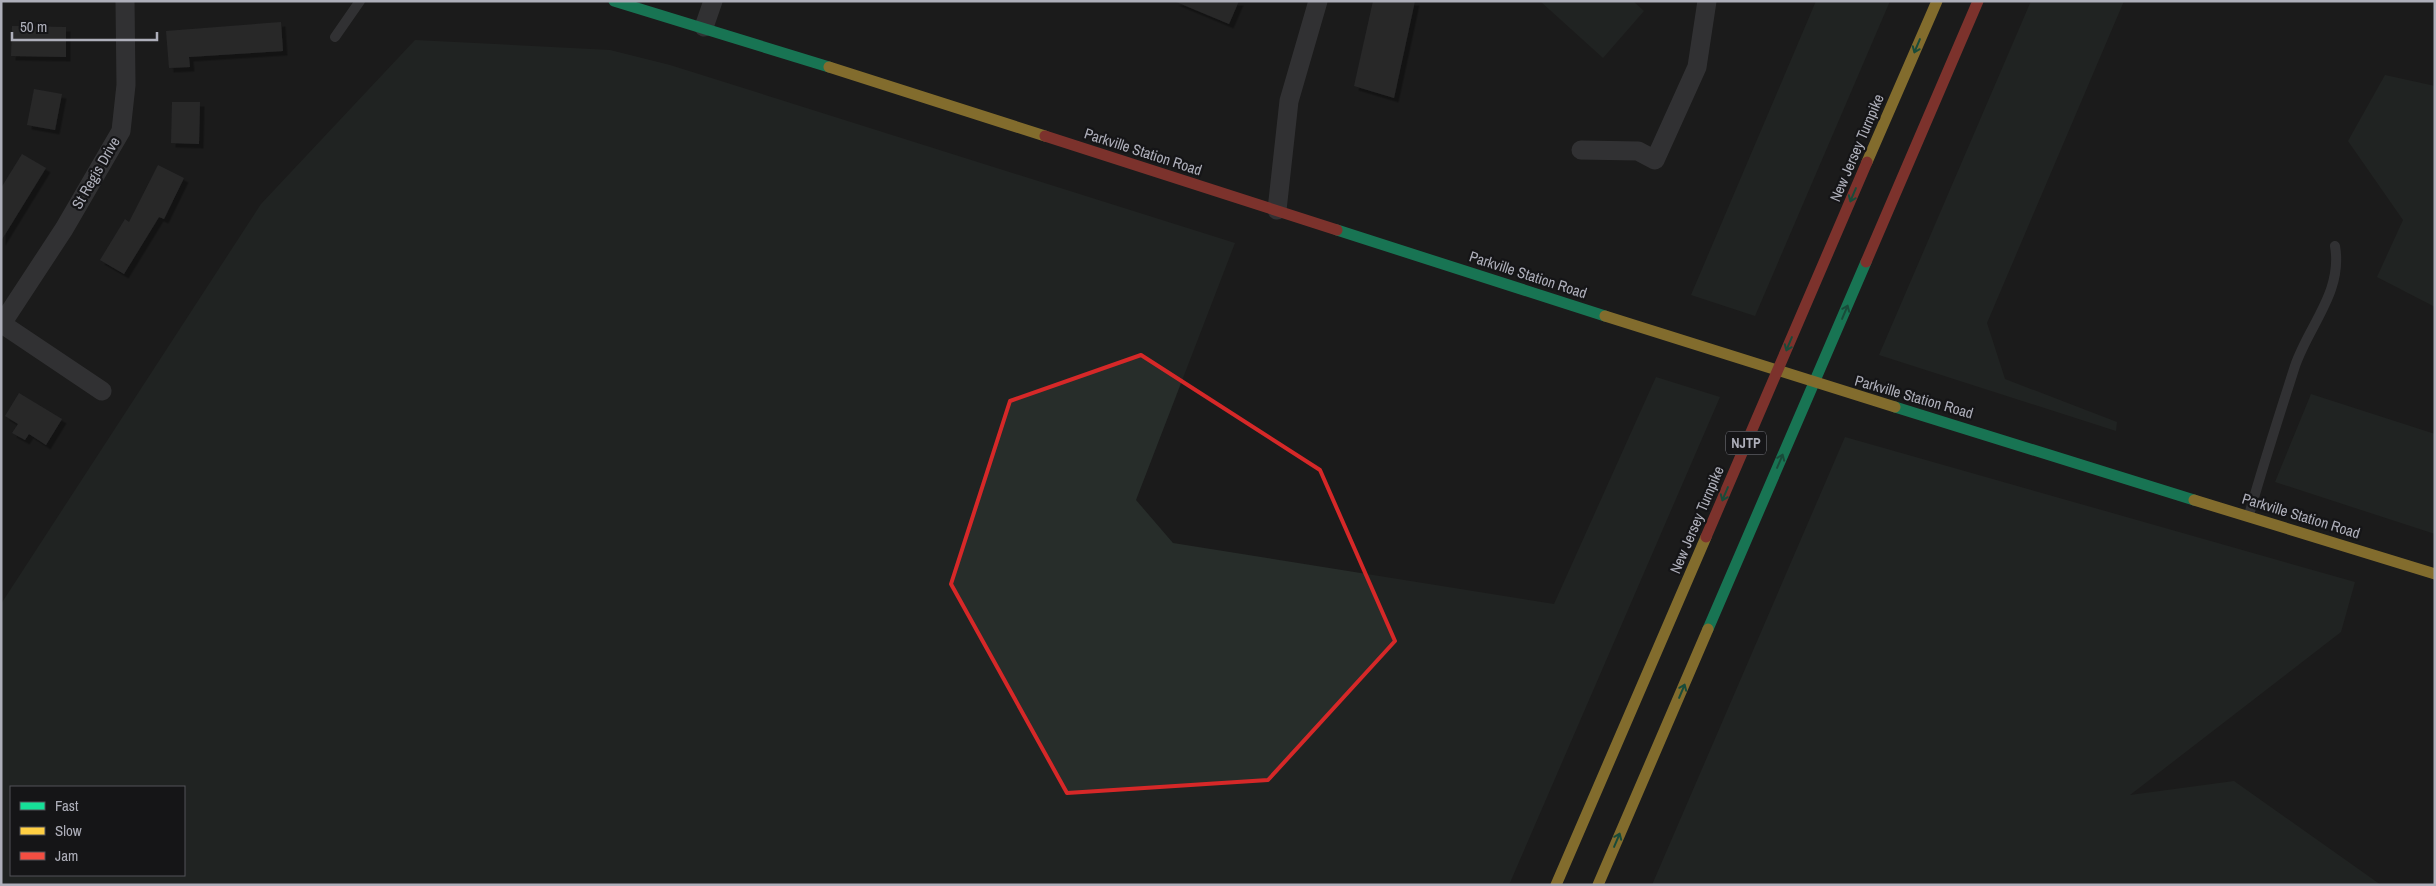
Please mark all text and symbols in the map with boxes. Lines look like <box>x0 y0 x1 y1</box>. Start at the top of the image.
scale bar <box>12 10 158 42</box>
text: 50 m <box>20 16 47 37</box>
one-way arrow <box>1912 38 1922 53</box>
street label: New Jersey Turnpike <box>1824 91 1889 205</box>
street label: Parkville Station Road <box>1082 123 1205 180</box>
street label: St Regis Drive <box>66 133 125 213</box>
one-way arrow <box>1848 187 1858 202</box>
street label: Parkville Station Road <box>1467 246 1590 303</box>
one-way arrow <box>1840 305 1850 320</box>
one-way arrow <box>1783 337 1792 352</box>
street label: Parkville Station Road <box>1852 370 1976 423</box>
road number: NJTP <box>1726 432 1766 454</box>
one-way arrow <box>1776 454 1786 469</box>
street label: New Jersey Turnpike <box>1664 463 1729 577</box>
one-way arrow <box>1719 486 1729 501</box>
street label: Parkville Station Road <box>2240 488 2363 543</box>
one-way arrow <box>1677 684 1687 699</box>
legend <box>10 786 185 876</box>
text: Fast <box>55 795 79 816</box>
text: Slow <box>55 820 82 841</box>
one-way arrow <box>1613 833 1623 848</box>
text: Jam <box>55 845 78 866</box>

